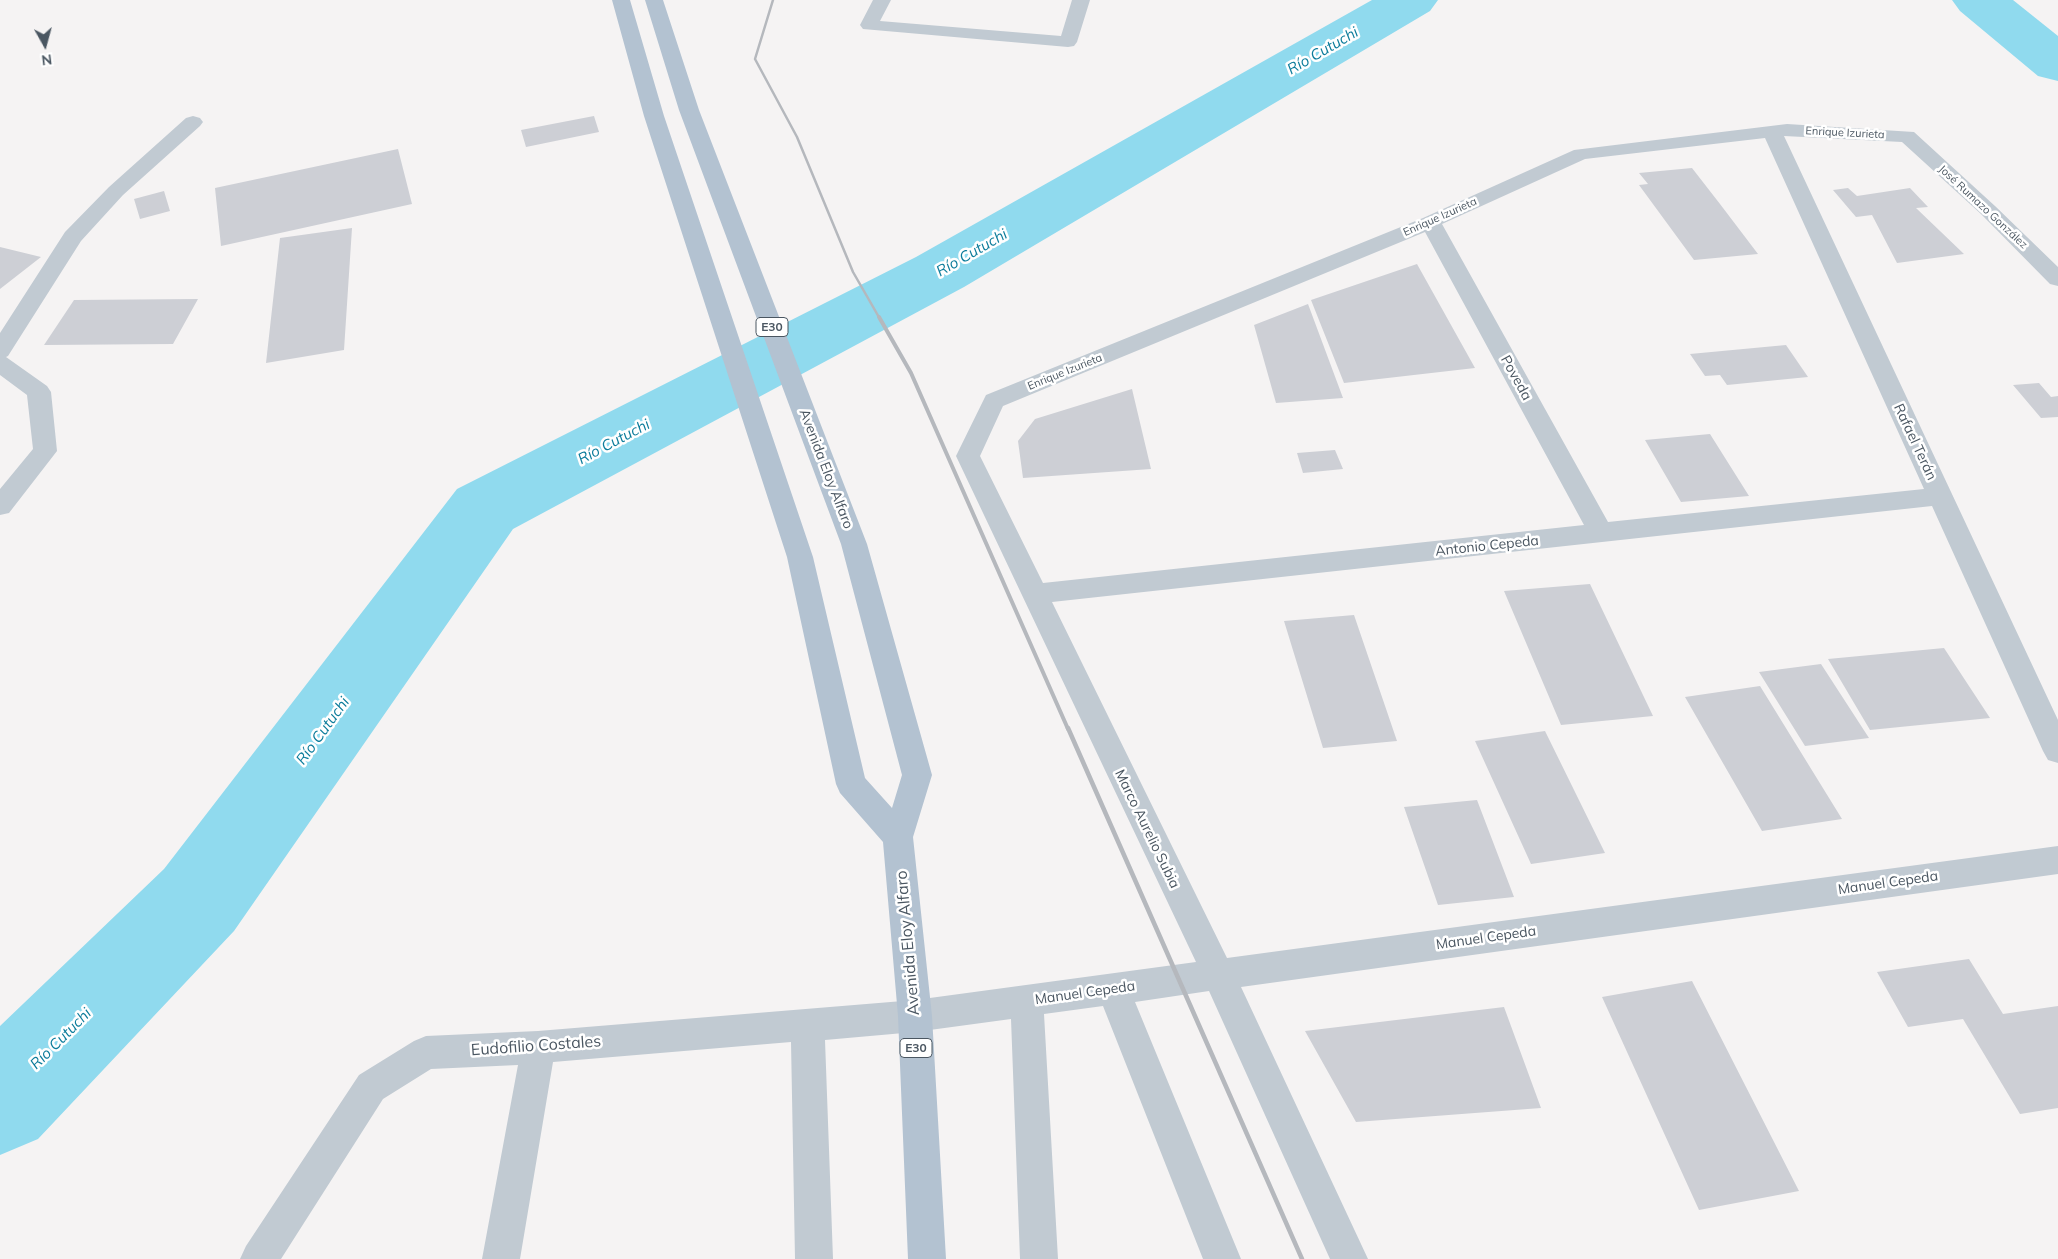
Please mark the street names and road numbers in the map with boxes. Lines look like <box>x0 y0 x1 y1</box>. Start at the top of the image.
street label: Enrique Izurieta <box>1805 124 1885 142</box>
street label: José Rumazo González <box>1936 162 2030 252</box>
street label: Enrique Izurieta <box>1401 195 1479 239</box>
road number: E30 <box>756 318 788 337</box>
street label: Enrique Izurieta <box>1026 351 1104 393</box>
street label: Poveda <box>1497 353 1535 403</box>
street label: Rafael Terán <box>1890 401 1940 483</box>
street label: Avenida Eloy Alfaro <box>795 407 857 531</box>
street label: Antonio Cepeda <box>1434 532 1540 560</box>
street label: Marco Aurelio Subia <box>1111 767 1183 891</box>
street label: Manuel Cepeda <box>1837 868 1939 898</box>
street label: Avenida Eloy Alfaro <box>892 870 924 1016</box>
street label: Manuel Cepeda <box>1435 923 1537 953</box>
street label: Manuel Cepeda <box>1034 978 1136 1008</box>
street label: Eudofilio Costales <box>470 1032 602 1060</box>
road number: E30 <box>900 1038 932 1058</box>

